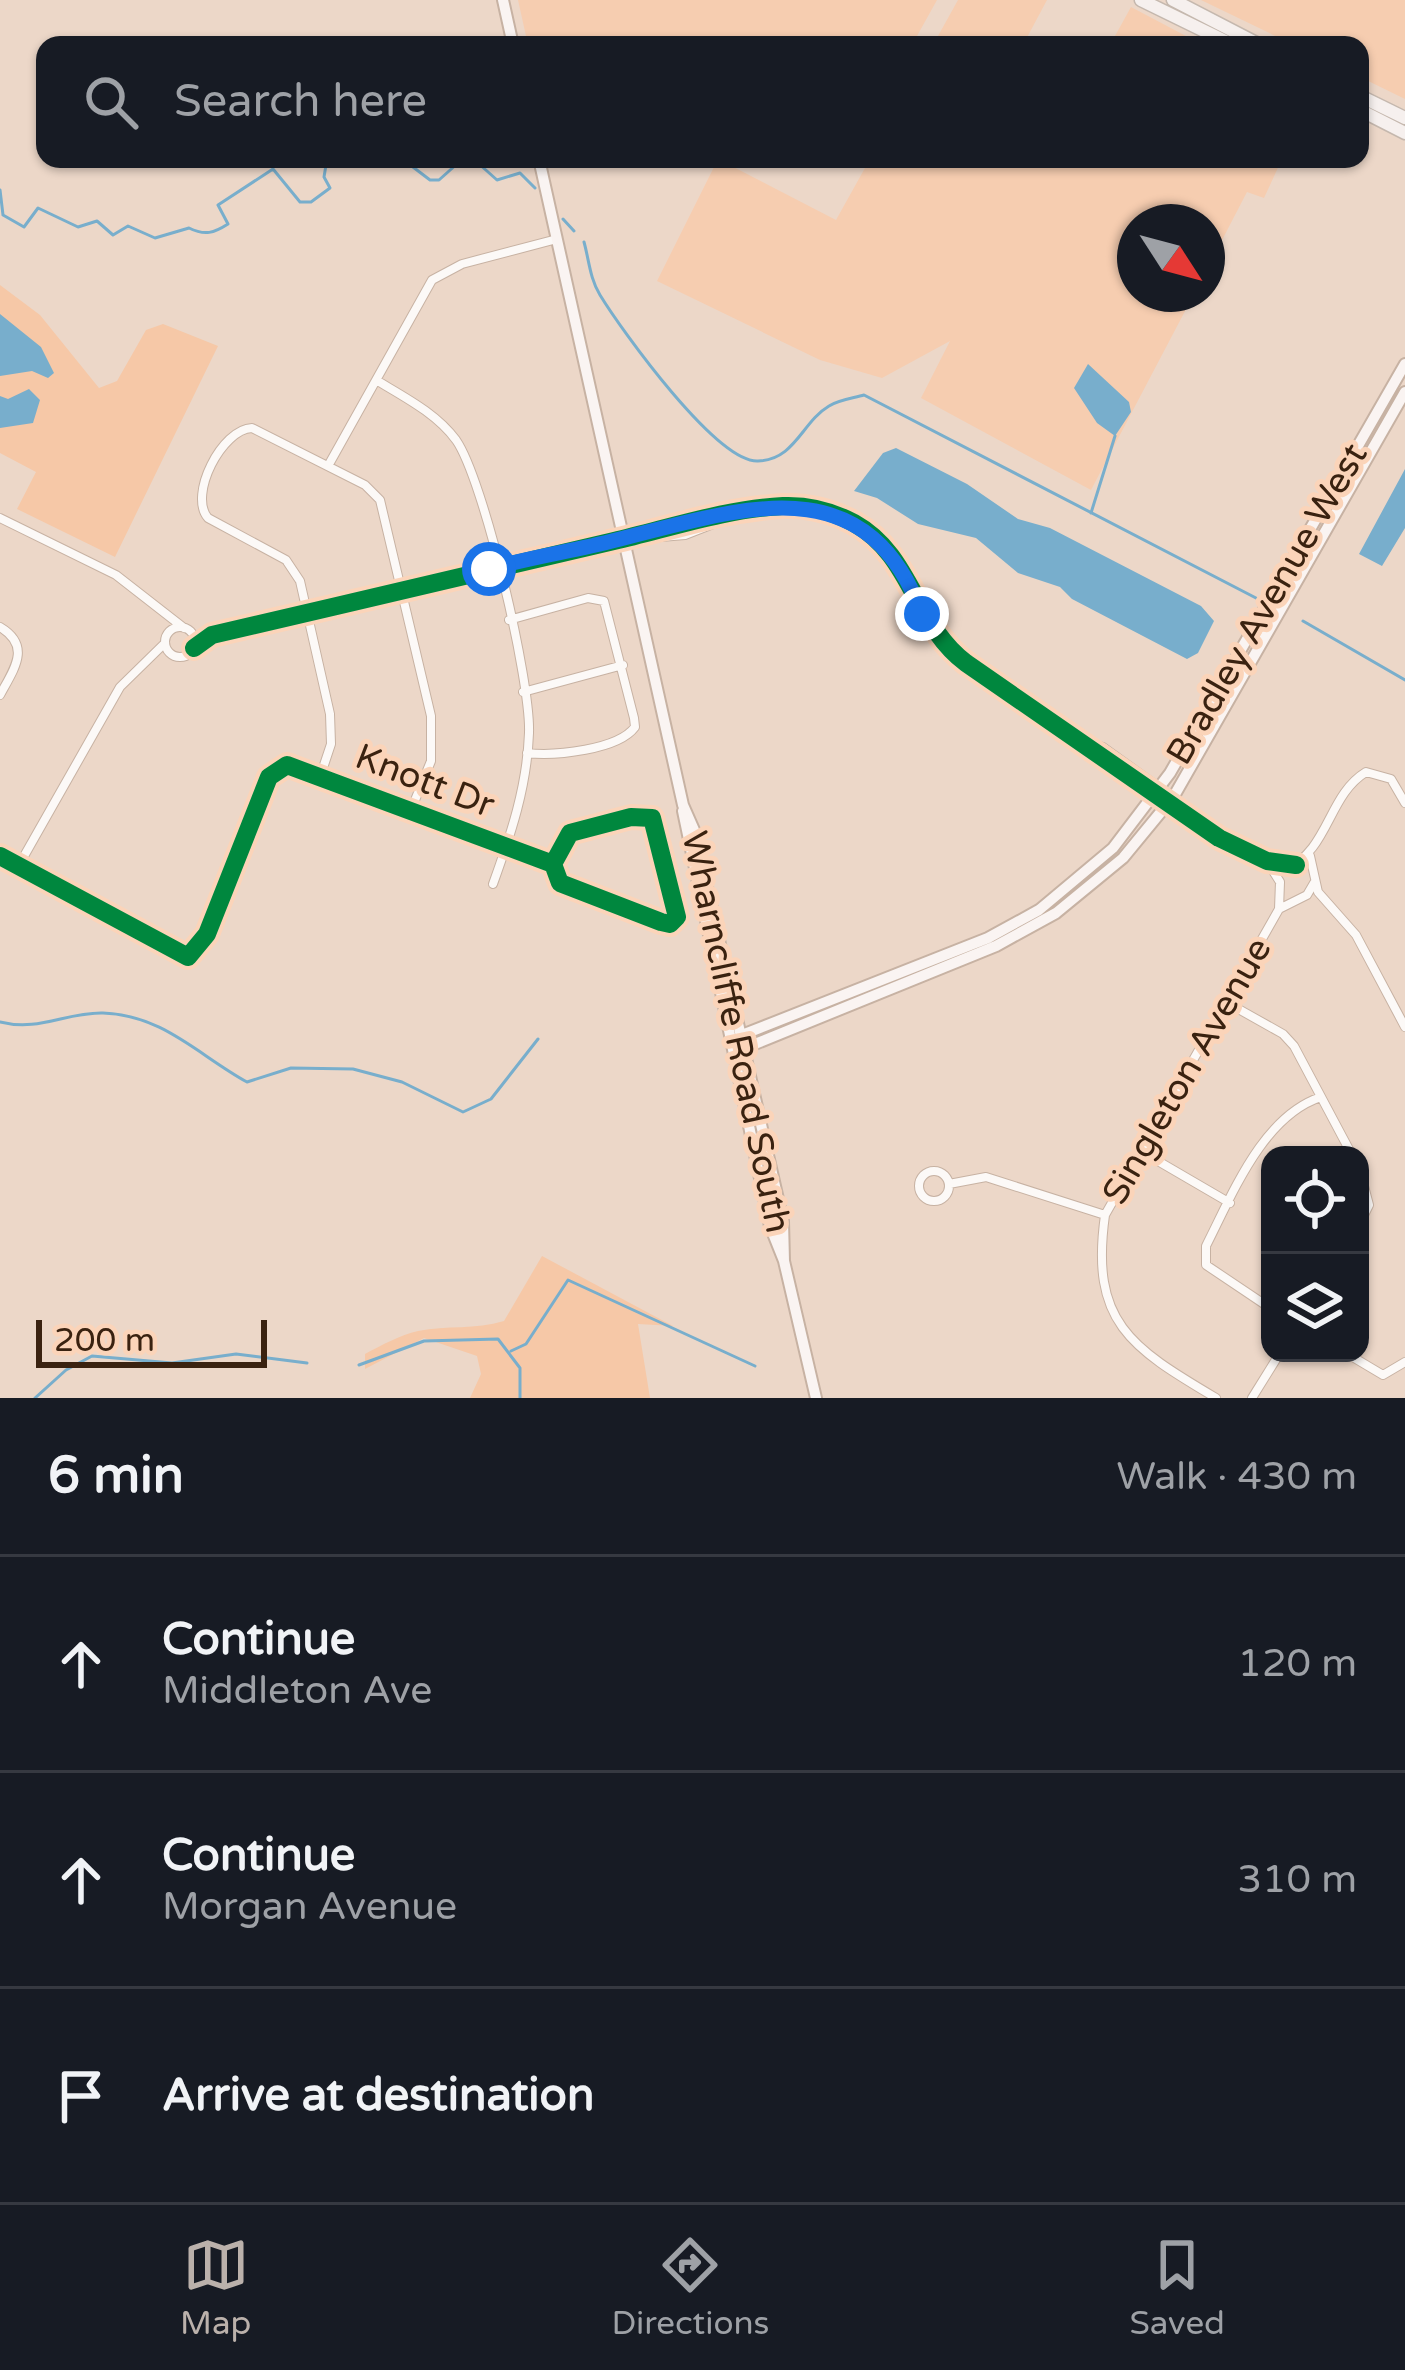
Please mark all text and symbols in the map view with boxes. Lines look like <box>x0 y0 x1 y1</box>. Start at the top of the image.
search box <box>36 36 1369 168</box>
icon: search <box>78 69 144 135</box>
text: Search here <box>174 75 427 129</box>
north arrow <box>1117 204 1225 312</box>
street label: Bradley Avenue West <box>1157 436 1377 772</box>
route start <box>462 542 516 596</box>
route end <box>895 587 949 641</box>
street label: Knott Dr <box>350 735 501 827</box>
street label: Wharncliffe Road South <box>672 827 800 1237</box>
street label: Singleton Avenue <box>1093 930 1281 1212</box>
map controls <box>1261 1146 1369 1362</box>
button: locate <box>1261 1146 1369 1254</box>
button: layers <box>1261 1254 1369 1362</box>
scale bar <box>36 1314 267 1367</box>
text: 200 m <box>54 1321 155 1360</box>
text: 6 min <box>48 1445 184 1507</box>
text: Walk · 430 m <box>1116 1453 1357 1500</box>
text: Continue <box>162 1613 355 1667</box>
icon: ahead <box>48 1631 114 1697</box>
text: 120 m <box>1238 1640 1357 1687</box>
text: Middleton Ave <box>162 1667 432 1714</box>
text: Continue <box>162 1829 355 1883</box>
icon: ahead <box>48 1847 114 1913</box>
text: 310 m <box>1238 1856 1357 1903</box>
text: Morgan Avenue <box>162 1883 457 1930</box>
icon: arrive <box>48 2063 114 2129</box>
text: Arrive at destination <box>162 2069 594 2123</box>
tab: Map <box>180 2232 251 2343</box>
tab: Directions <box>611 2232 769 2343</box>
tab: Saved <box>1130 2232 1225 2343</box>

